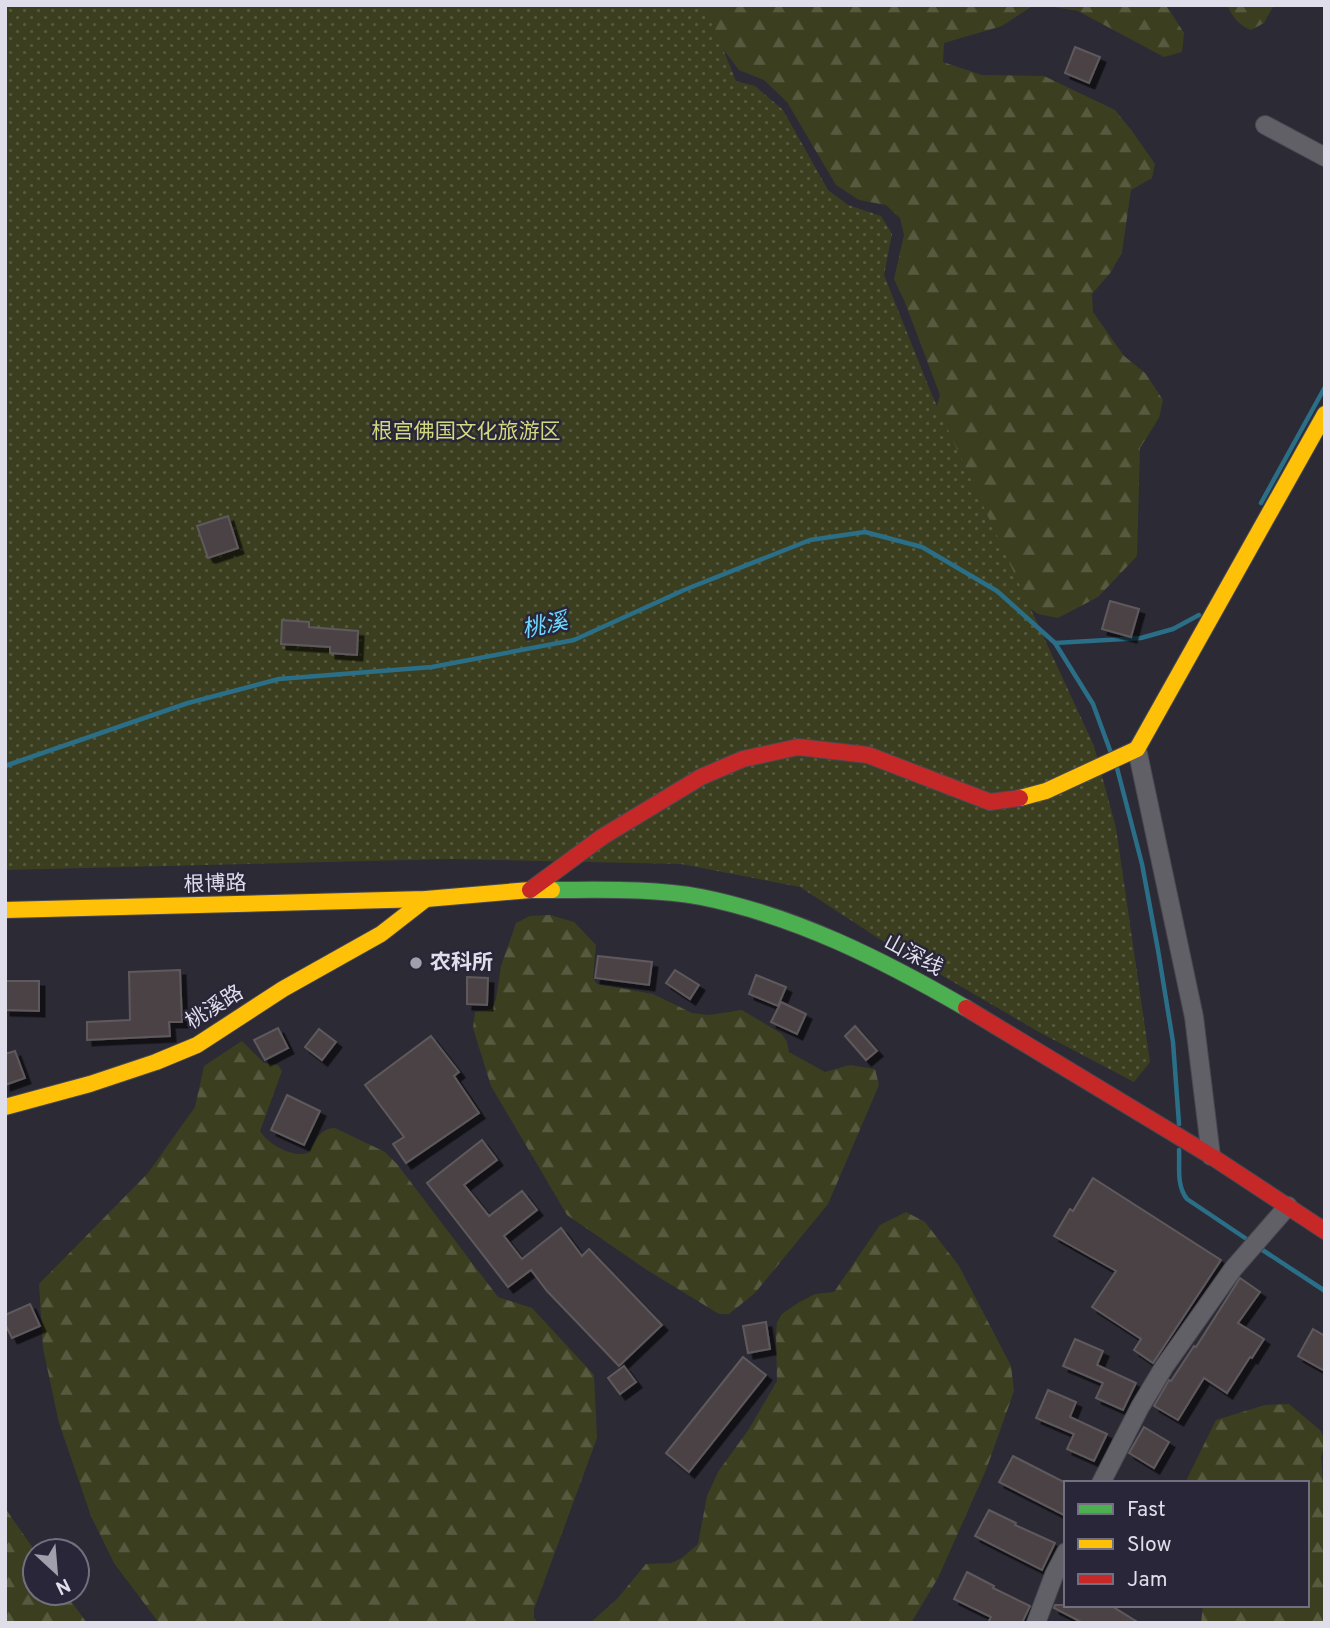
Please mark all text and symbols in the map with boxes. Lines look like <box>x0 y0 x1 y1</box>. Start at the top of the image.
park label: 根宫佛国文化旅游区 <box>372 419 561 446</box>
water label: 桃溪 <box>519 607 573 646</box>
street label: 根博路 <box>183 870 247 900</box>
street label: 山深线 <box>879 929 947 983</box>
place label: 农科所 <box>430 950 493 977</box>
marker: 农科所 <box>408 955 424 971</box>
street label: 桃溪路 <box>181 980 249 1036</box>
legend <box>1064 1481 1309 1607</box>
text: Fast <box>1127 1497 1166 1524</box>
text: Slow <box>1127 1532 1172 1559</box>
north arrow <box>21 1537 91 1607</box>
text: Jam <box>1127 1567 1168 1594</box>
text: N <box>51 1572 74 1599</box>

